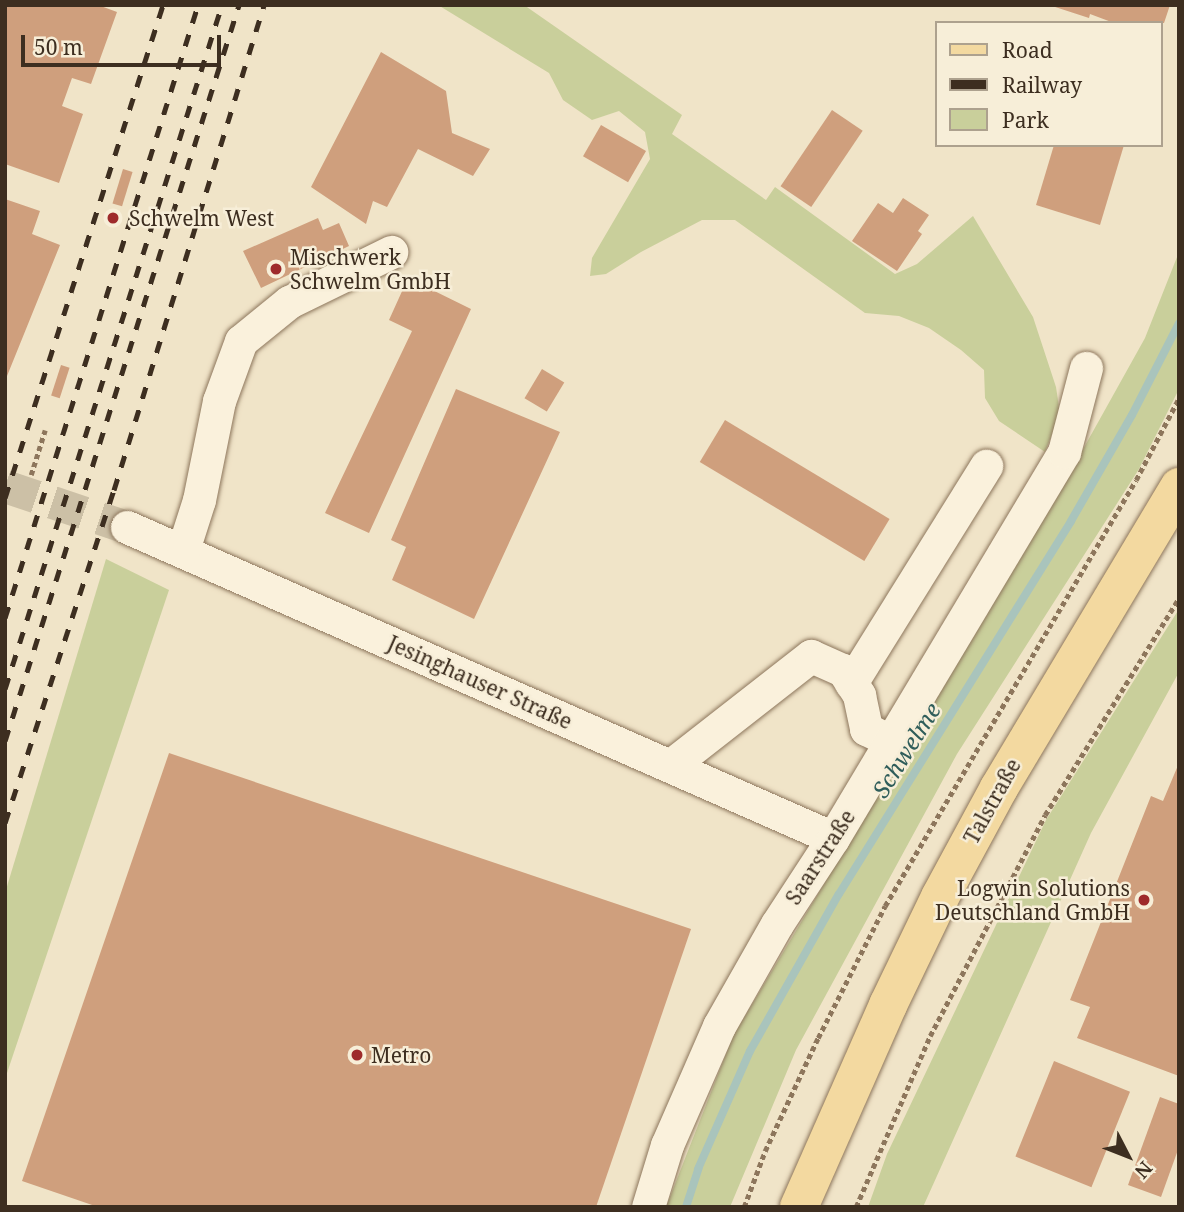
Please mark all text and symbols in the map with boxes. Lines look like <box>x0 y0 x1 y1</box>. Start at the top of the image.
scale bar <box>24 21 224 65</box>
legend <box>936 21 1163 147</box>
text: 50 m <box>34 33 83 61</box>
text: Road <box>1002 36 1053 64</box>
text: Railway <box>1002 71 1082 99</box>
text: Park <box>1002 106 1049 134</box>
place label: Schwelm West <box>129 205 274 231</box>
marker: Schwelm West <box>103 208 123 228</box>
place label: Mischwerk Schwelm GmbH <box>290 244 451 294</box>
marker: Mischwerk Schwelm GmbH <box>268 261 284 277</box>
street label: Jesinghauser Straße <box>384 630 576 734</box>
water label: Schwelme <box>866 697 946 803</box>
street label: Talstraße <box>958 754 1026 848</box>
street label: Saarstraße <box>780 805 860 909</box>
place label: Logwin Solutions Deutschland GmbH <box>935 875 1130 925</box>
marker: Logwin Solutions Deutschland GmbH <box>1136 892 1152 908</box>
place label: Metro <box>371 1042 431 1068</box>
marker: Metro <box>349 1047 365 1063</box>
north arrow <box>1093 1121 1163 1191</box>
text: N <box>1129 1156 1158 1184</box>

